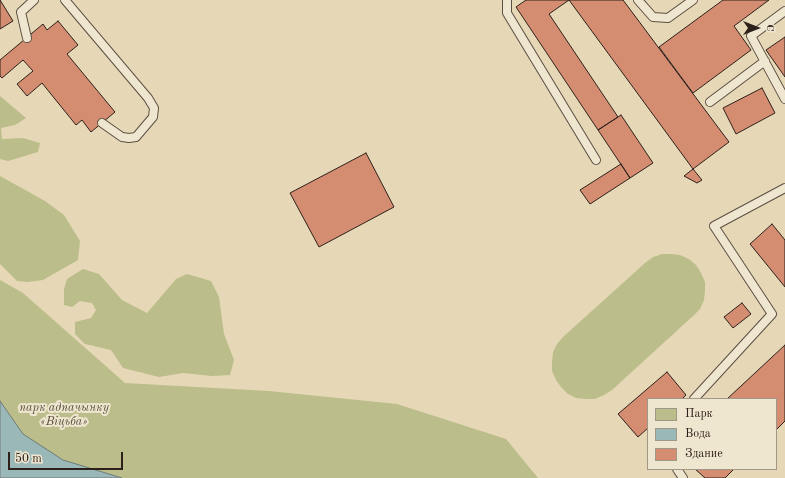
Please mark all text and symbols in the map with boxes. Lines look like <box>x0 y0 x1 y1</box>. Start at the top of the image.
north arrow <box>737 8 777 48</box>
text: С <box>764 24 775 32</box>
legend <box>647 398 777 470</box>
park label: парк адпачынку «Віцьба» <box>19 401 109 429</box>
text: Парк <box>685 408 713 420</box>
text: Вода <box>685 428 711 440</box>
scale bar <box>10 444 125 470</box>
text: Здание <box>685 448 723 460</box>
text: 50 m <box>15 453 42 465</box>

